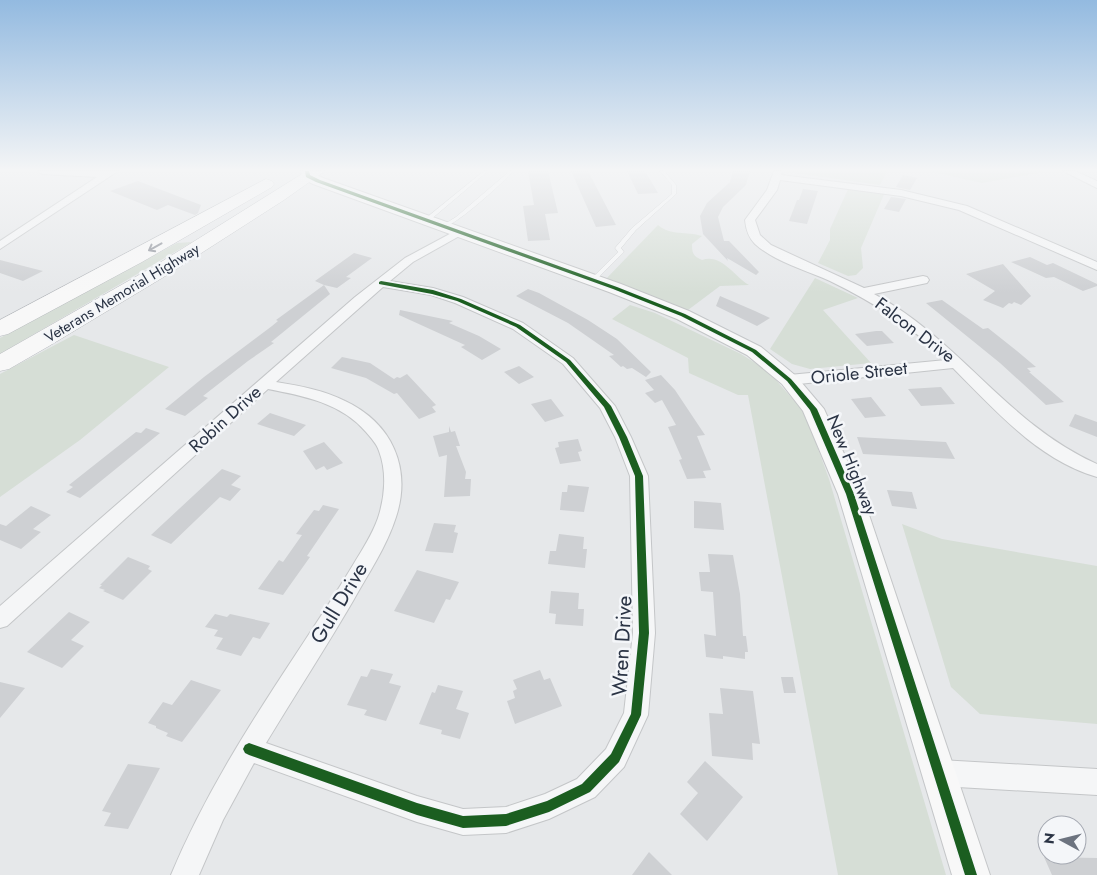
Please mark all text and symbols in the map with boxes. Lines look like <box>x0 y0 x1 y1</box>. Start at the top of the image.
street label: Veterans Memorial Highway <box>40 238 204 348</box>
one-way arrow <box>148 242 163 252</box>
street label: Falcon Drive <box>869 291 961 369</box>
street label: Oriole Street <box>810 355 909 391</box>
street label: Robin Drive <box>183 379 267 459</box>
street label: New Highway <box>820 411 884 519</box>
street label: Gull Drive <box>303 557 375 649</box>
street label: Wren Drive <box>604 595 640 697</box>
north arrow <box>1037 815 1087 865</box>
text: N <box>1038 832 1060 845</box>

